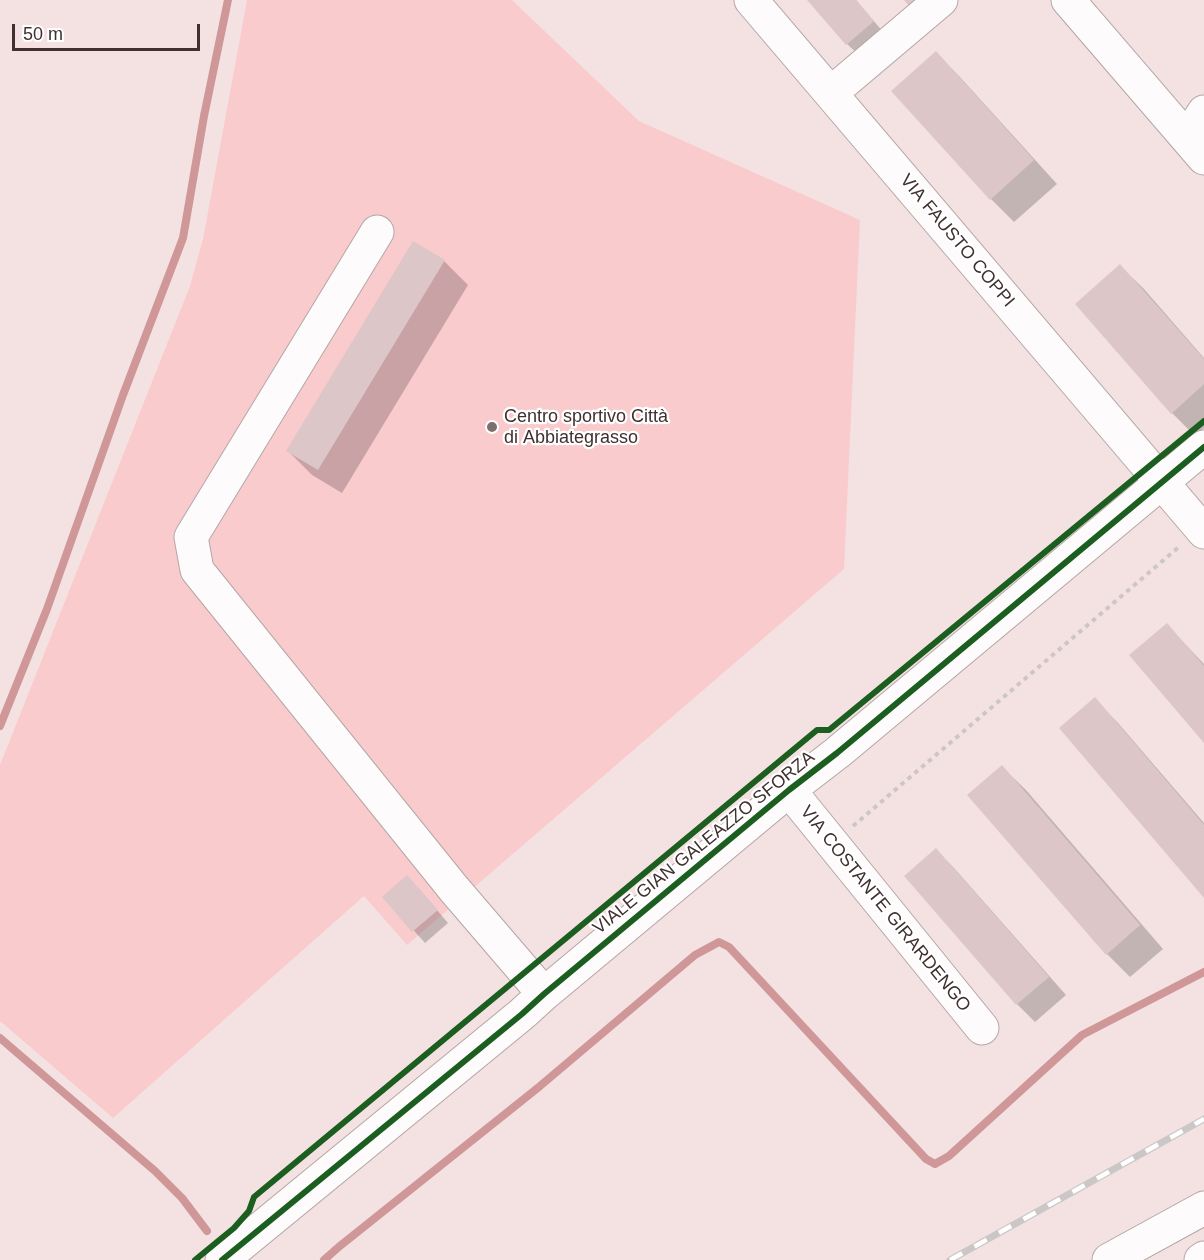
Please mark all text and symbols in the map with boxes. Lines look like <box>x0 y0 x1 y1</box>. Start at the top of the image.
scale bar <box>15 12 202 50</box>
text: 50 m <box>23 24 63 44</box>
street label: VIA FAUSTO COPPI <box>895 170 1019 312</box>
place label: Centro sportivo Città di Abbiategrasso <box>504 406 668 448</box>
marker: Centro sportivo Città di Abbiategrasso <box>485 420 499 434</box>
street label: VIALE GIAN GALEAZZO SFORZA <box>589 747 819 939</box>
street label: VIA COSTANTE GIRARDENGO <box>795 802 975 1016</box>

